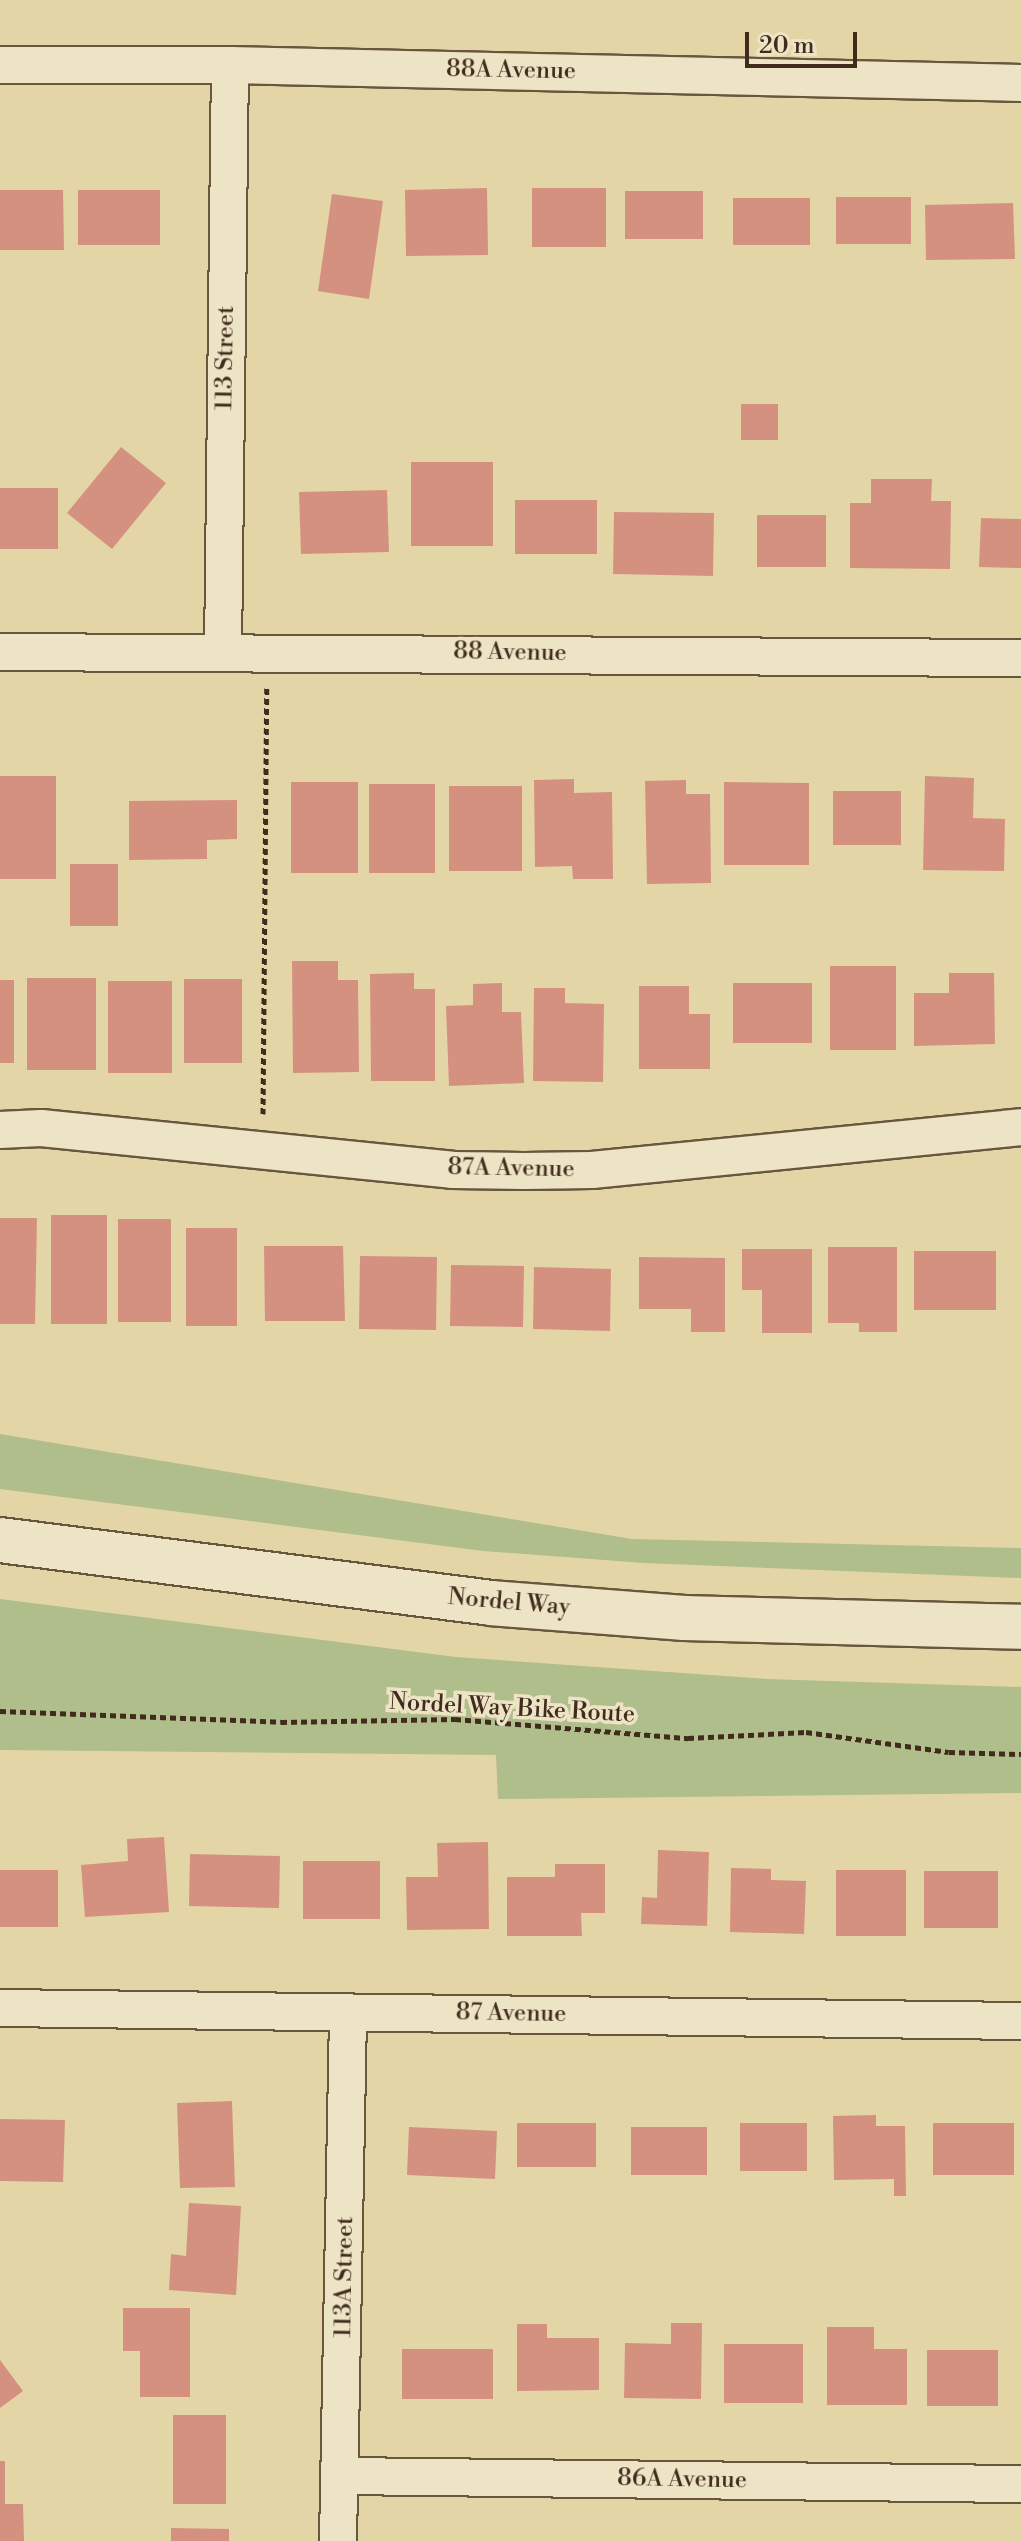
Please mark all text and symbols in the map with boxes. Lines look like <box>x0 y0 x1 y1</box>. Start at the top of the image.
scale bar <box>749 16 861 66</box>
text: 20 m <box>759 31 815 61</box>
street label: 88A Avenue <box>446 55 576 87</box>
street label: 113 Street <box>211 305 241 411</box>
street label: 88 Avenue <box>453 638 567 668</box>
street label: 87A Avenue <box>447 1153 575 1185</box>
street label: Nordel Way <box>447 1583 571 1623</box>
street label: Nordel Way Bike Route <box>388 1688 636 1730</box>
street label: 87 Avenue <box>455 1999 567 2029</box>
street label: 113A Street <box>330 2216 360 2338</box>
street label: 86A Avenue <box>617 2464 747 2496</box>

